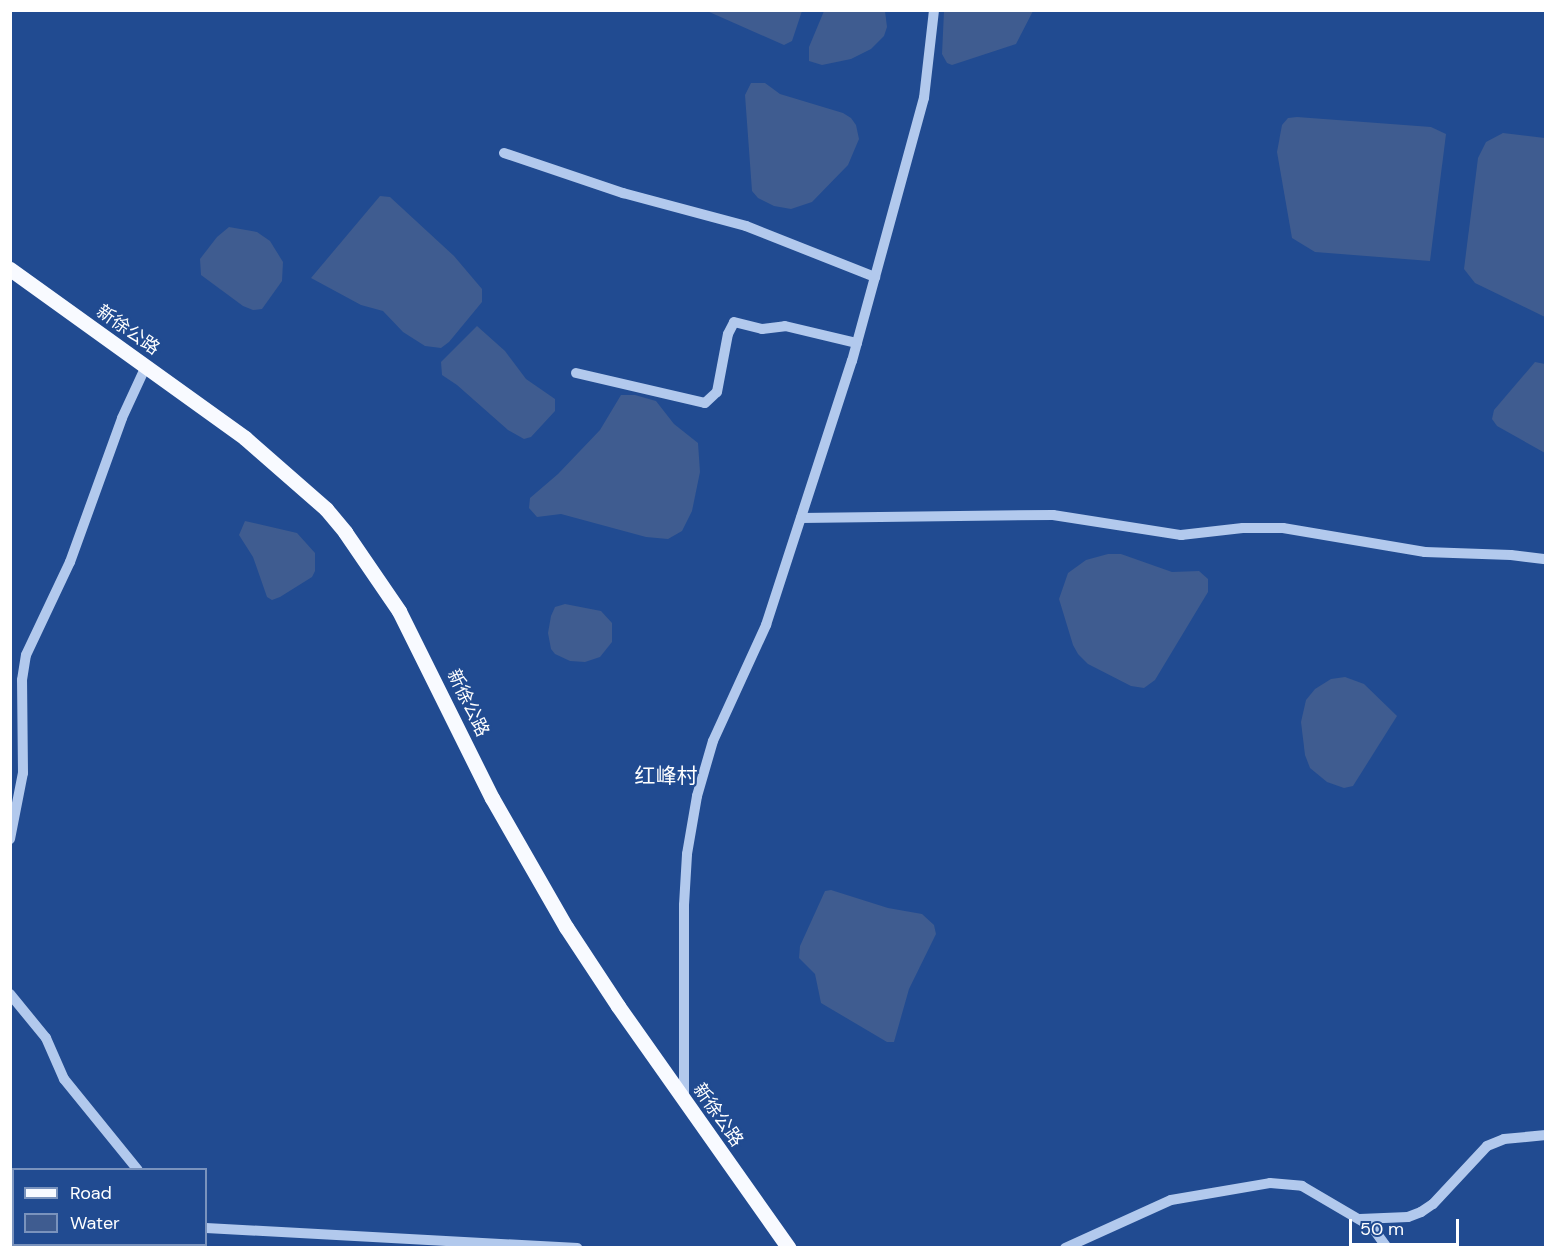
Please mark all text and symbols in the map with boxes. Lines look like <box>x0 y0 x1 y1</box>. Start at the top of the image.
street label: 新徐公路 <box>92 301 164 359</box>
street label: 新徐公路 <box>443 666 493 740</box>
district label: 红峰村 <box>635 763 697 789</box>
street label: 新徐公路 <box>689 1079 747 1151</box>
legend <box>12 1168 207 1246</box>
text: Road <box>70 1181 112 1205</box>
scale bar <box>1352 1207 1462 1245</box>
text: Water <box>70 1211 120 1235</box>
text: 50 m <box>1360 1217 1404 1241</box>

